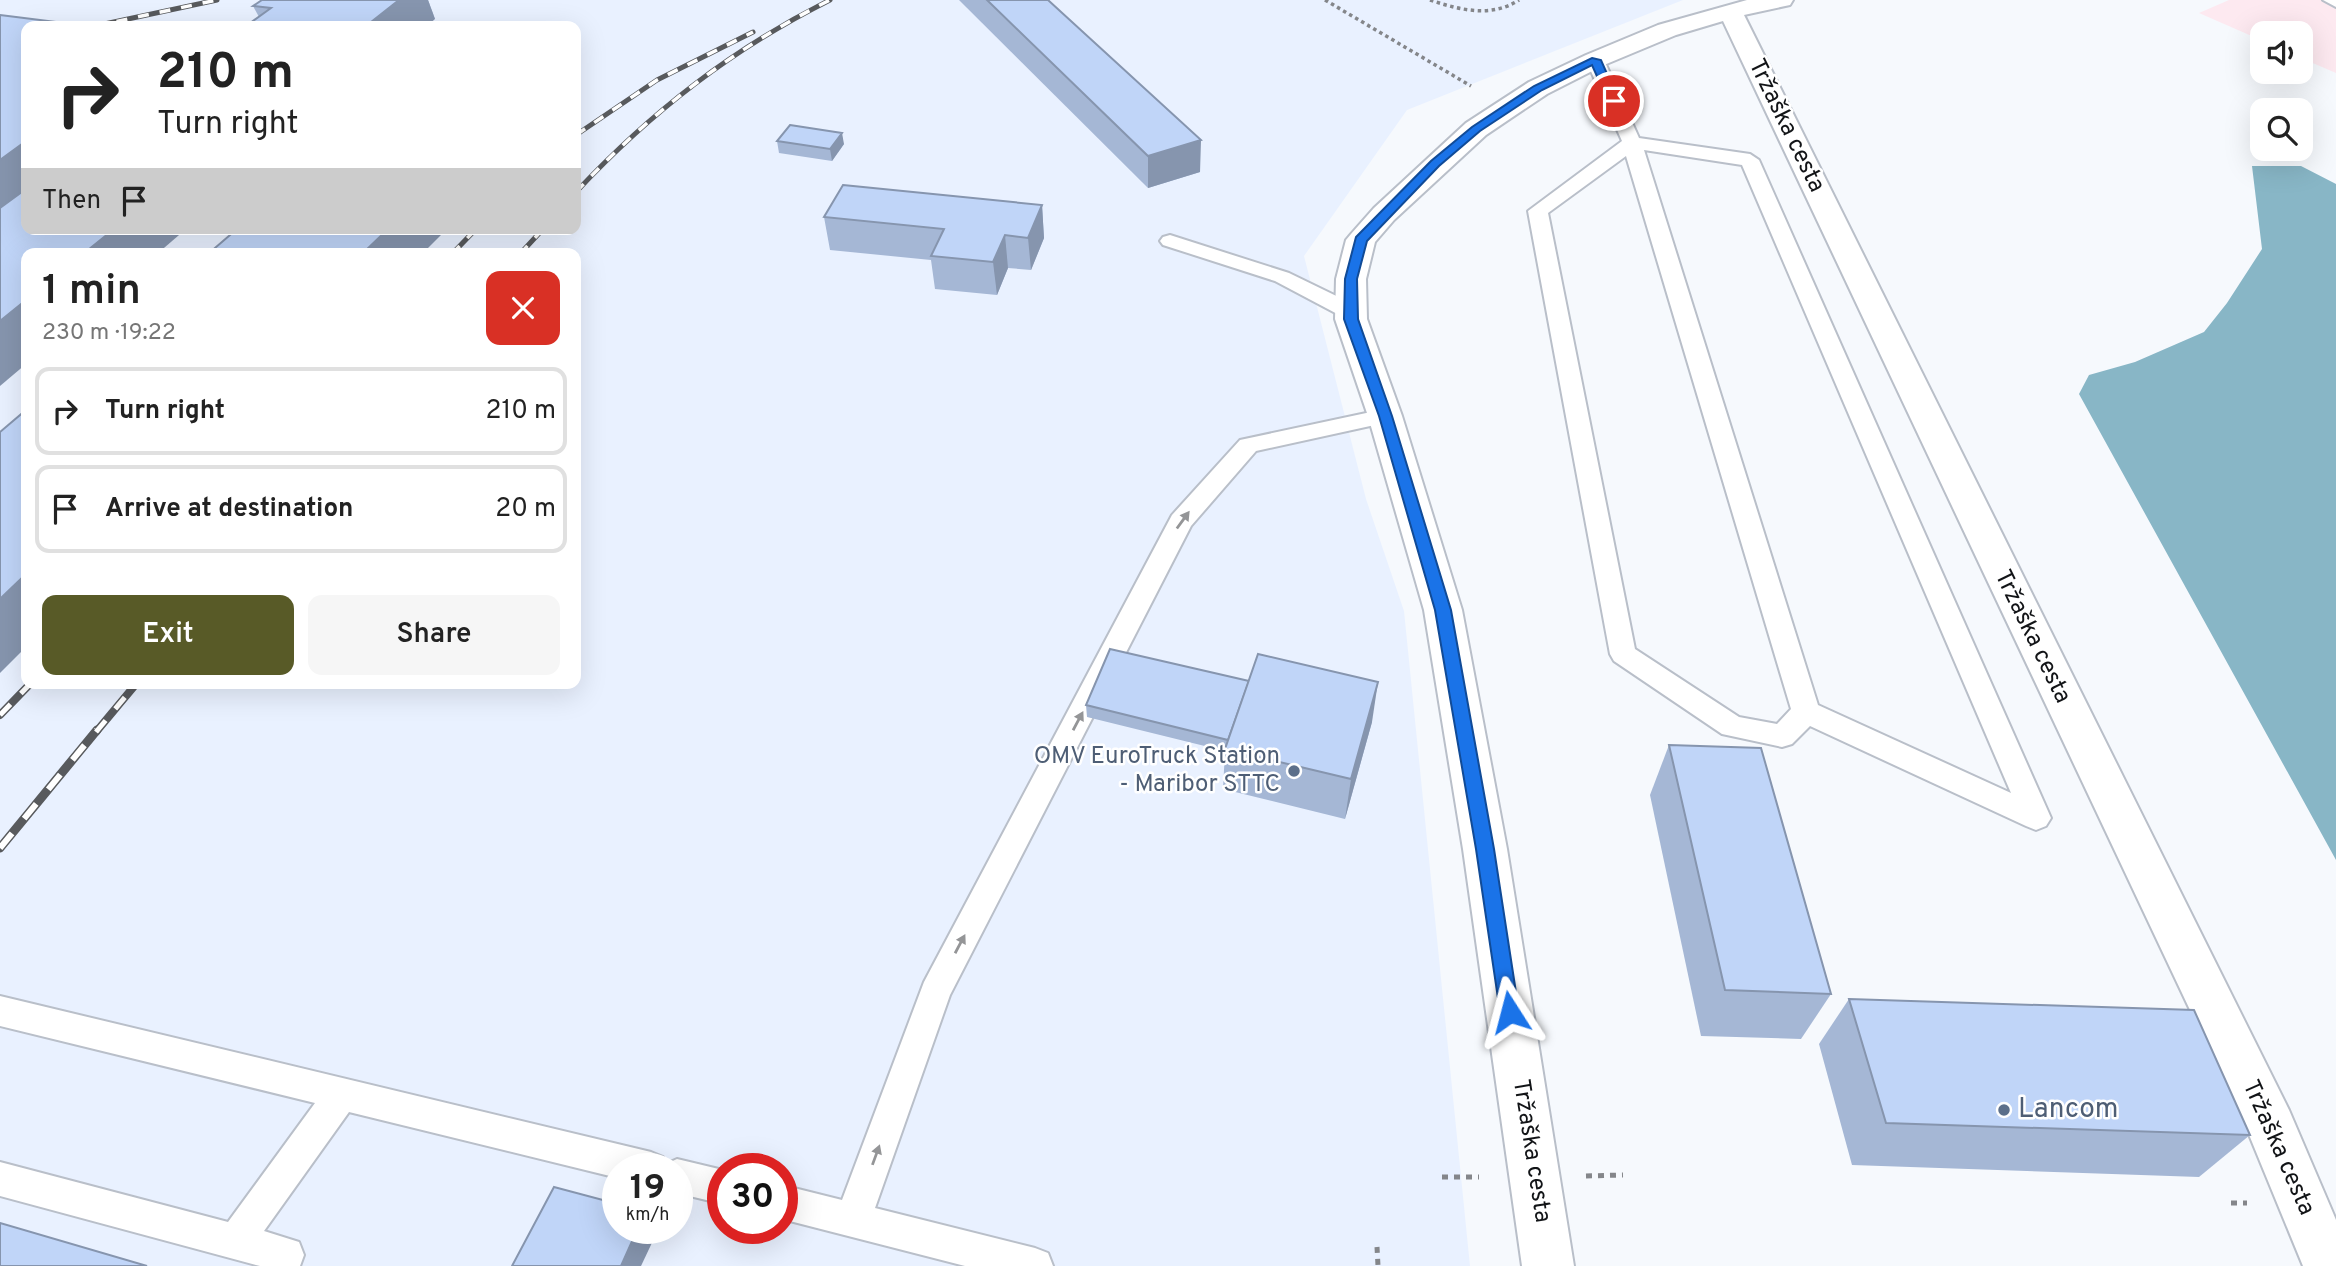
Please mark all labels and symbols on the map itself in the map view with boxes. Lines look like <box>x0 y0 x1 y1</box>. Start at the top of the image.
street label: Tržaška cesta <box>1741 54 1831 198</box>
pin <box>1584 71 1644 131</box>
one-way arrow <box>1176 511 1190 529</box>
street label: Tržaška cesta <box>1987 565 2077 709</box>
one-way arrow <box>1072 711 1084 731</box>
place label: OMV EuroTruck Station - Maribor STTC <box>1034 742 1280 800</box>
marker: OMV EuroTruck Station - Maribor STTC <box>1286 763 1302 779</box>
one-way arrow <box>955 934 966 954</box>
position arrow <box>1473 975 1547 1049</box>
street label: Tržaška cesta <box>2235 1076 2321 1220</box>
street label: Tržaška cesta <box>1505 1077 1557 1225</box>
place label: Lancom <box>2018 1092 2118 1128</box>
marker: Lancom <box>1996 1102 2012 1118</box>
one-way arrow <box>871 1144 882 1165</box>
speed limit sign: 30 <box>707 1153 798 1244</box>

